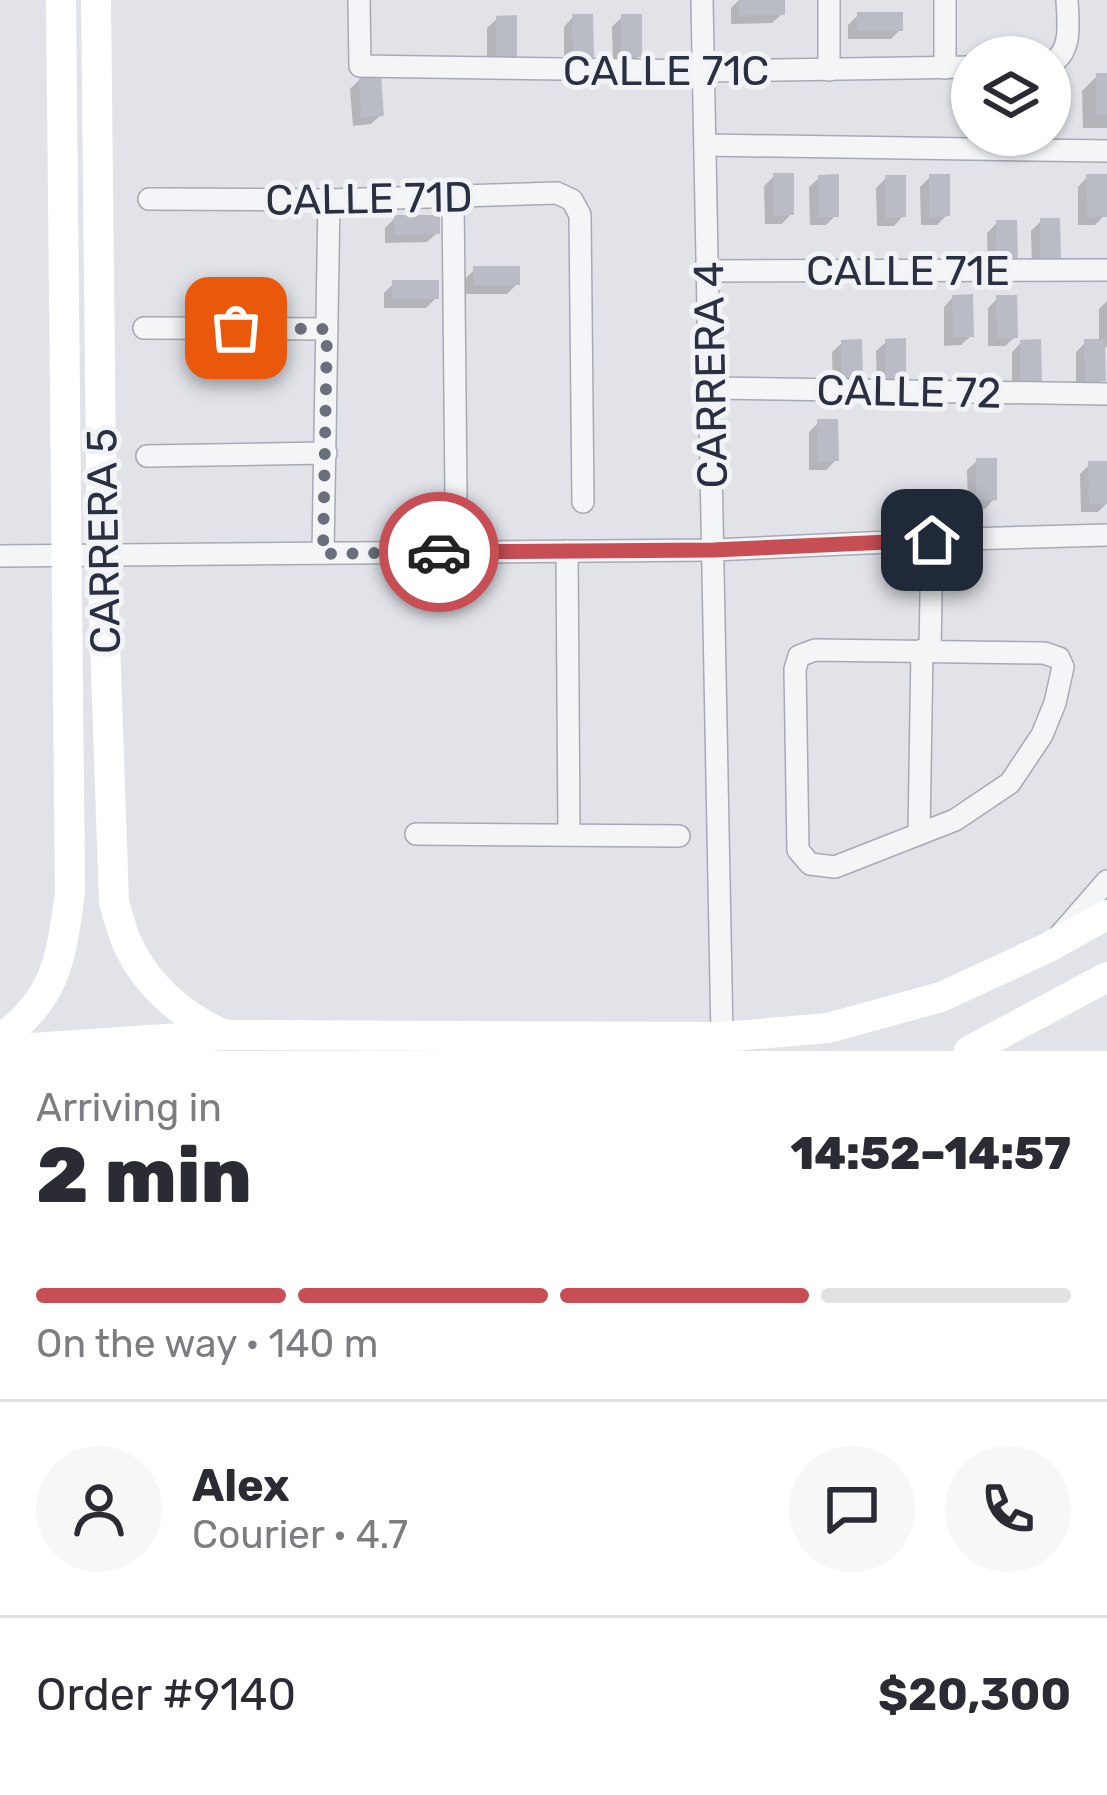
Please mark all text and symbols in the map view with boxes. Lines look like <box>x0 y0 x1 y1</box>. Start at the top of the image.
map controls <box>951 36 1071 156</box>
button: layers <box>951 36 1071 156</box>
street label: CALLE 71C <box>563 46 769 96</box>
street label: CALLE 71D <box>265 172 473 226</box>
street label: CALLE 71E <box>806 246 1010 296</box>
street label: CARRERA 4 <box>684 261 738 489</box>
pin <box>185 277 287 379</box>
icon: bag <box>203 295 269 361</box>
street label: CALLE 72 <box>816 365 1002 419</box>
street label: CARRERA 5 <box>77 428 131 654</box>
pin <box>881 489 983 591</box>
courier <box>379 492 499 612</box>
icon: home <box>899 507 965 573</box>
icon: car <box>406 519 472 585</box>
text: Arriving in <box>36 1085 222 1131</box>
text: 14:52–14:57 <box>790 1127 1071 1180</box>
text: 2 min <box>36 1129 252 1222</box>
text: On the way · 140 m <box>36 1321 378 1367</box>
button: person <box>36 1446 162 1572</box>
button: chat <box>789 1446 915 1572</box>
button: phone <box>945 1446 1071 1572</box>
text: Alex <box>192 1459 290 1512</box>
text: Courier · 4.7 <box>192 1512 408 1558</box>
text: Order #9140 <box>36 1668 296 1721</box>
text: $20,300 <box>878 1668 1071 1721</box>

